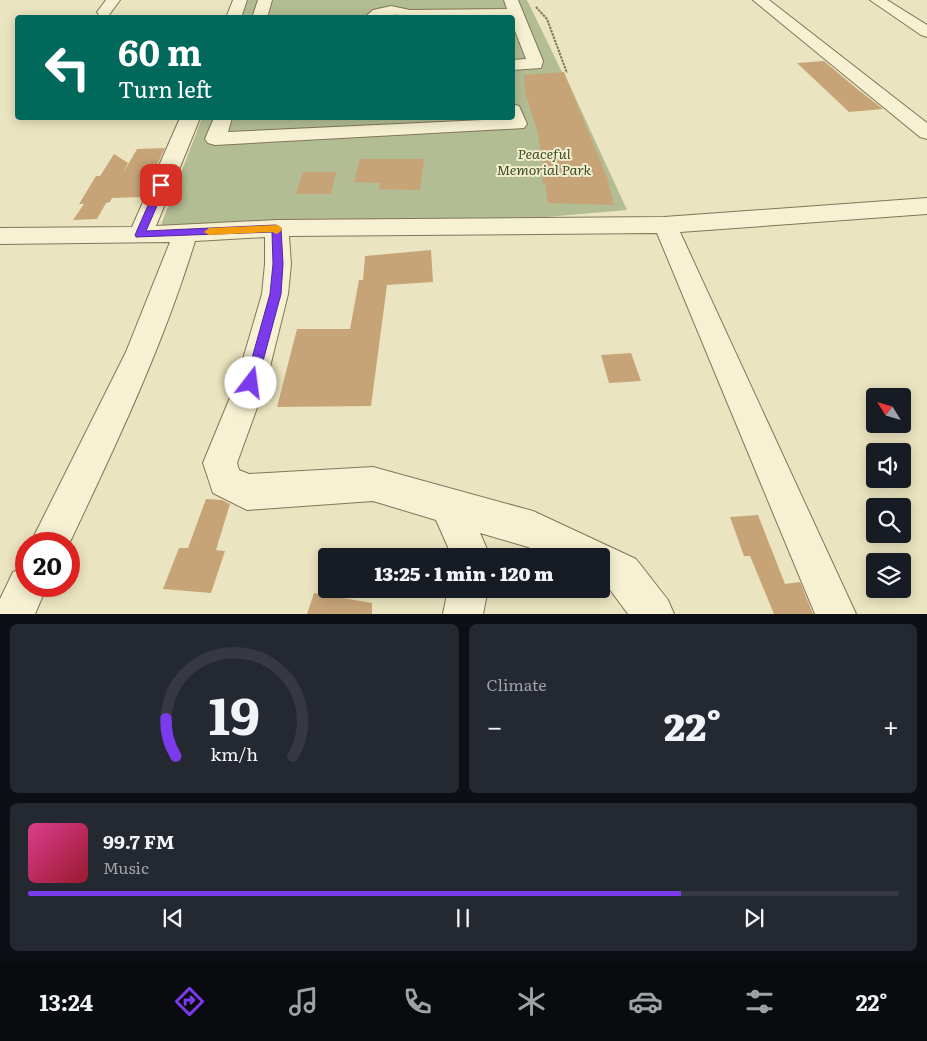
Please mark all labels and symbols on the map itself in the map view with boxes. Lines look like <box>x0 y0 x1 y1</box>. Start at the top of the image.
park label: Peaceful Memorial Park <box>497 143 591 179</box>
pin <box>140 164 182 206</box>
position arrow <box>224 356 276 408</box>
north arrow <box>866 388 911 432</box>
speed limit sign: 20 <box>15 532 80 597</box>

